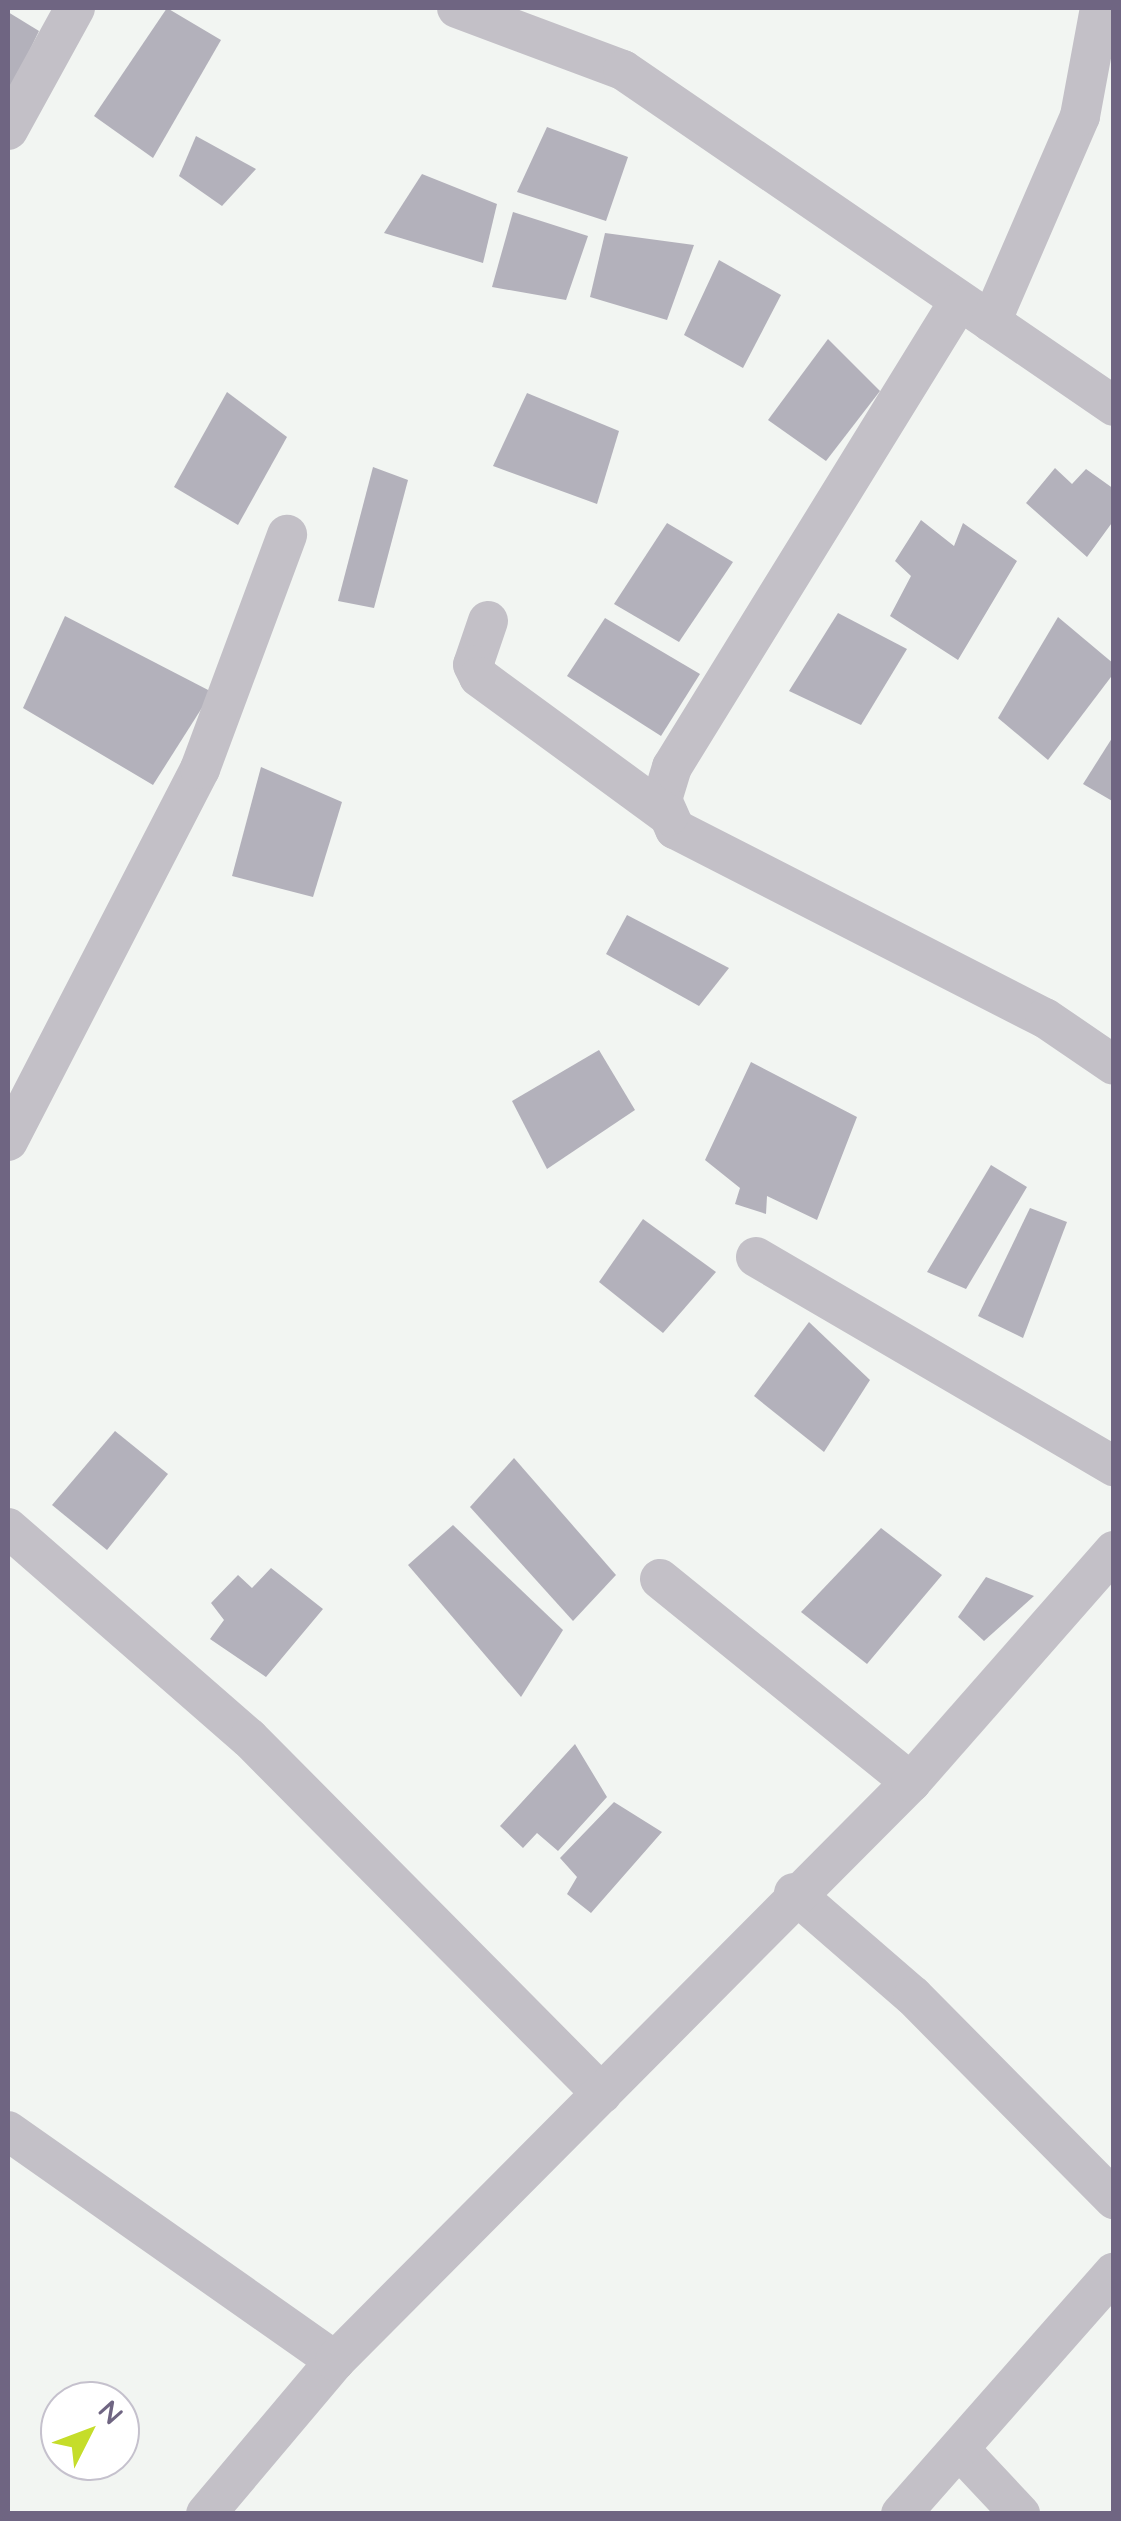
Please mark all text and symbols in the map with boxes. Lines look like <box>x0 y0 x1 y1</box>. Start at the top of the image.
north arrow <box>40 2381 140 2481</box>
text: N <box>91 2393 131 2431</box>

